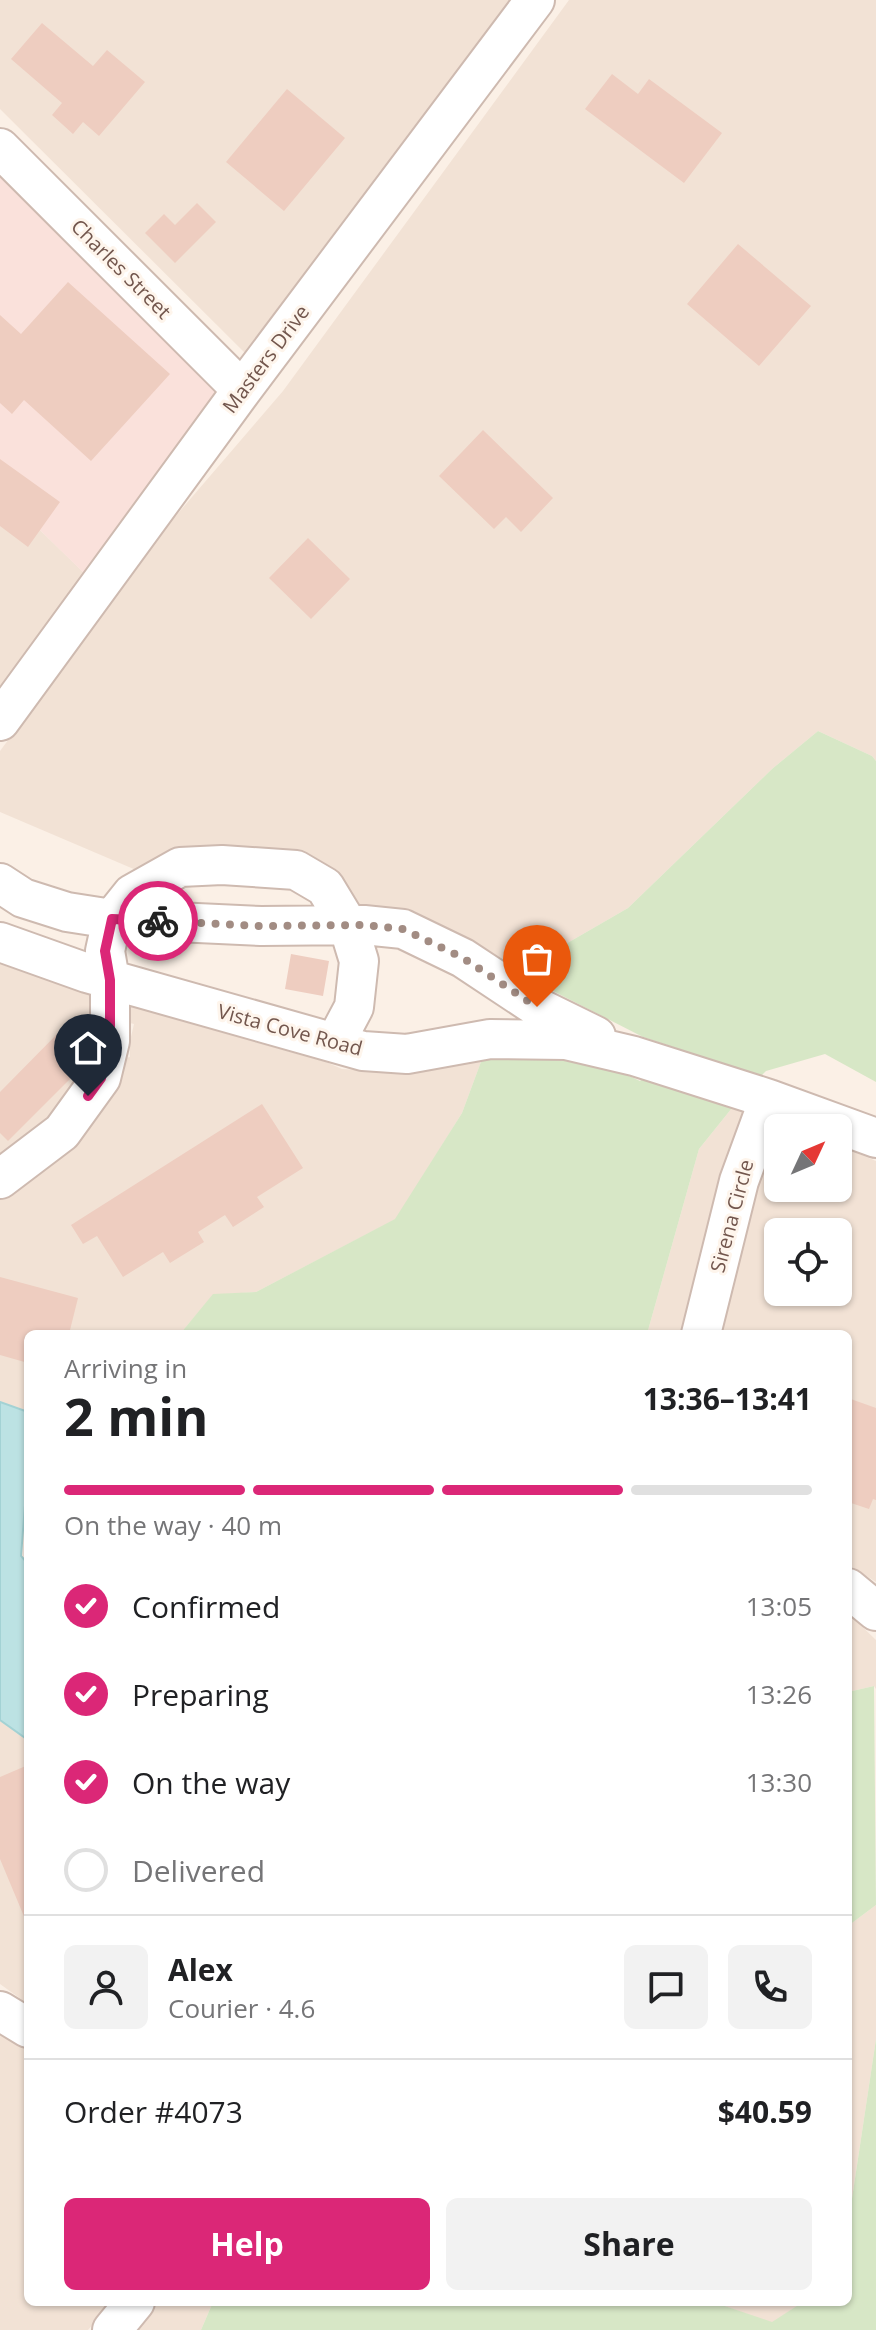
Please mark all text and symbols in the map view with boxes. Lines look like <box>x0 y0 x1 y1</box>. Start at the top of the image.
street label: Charles Street <box>65 213 177 325</box>
street label: Masters Drive <box>216 299 315 418</box>
courier <box>118 881 198 961</box>
icon: bike <box>136 899 180 943</box>
pin <box>503 925 571 1007</box>
icon: bag <box>515 937 559 981</box>
street label: Vista Cove Road <box>215 997 365 1062</box>
pin <box>54 1014 122 1096</box>
icon: home <box>66 1026 110 1070</box>
north arrow <box>764 1114 852 1202</box>
map controls <box>764 1114 852 1306</box>
street label: Sirena Circle <box>704 1157 760 1275</box>
button: locate <box>764 1218 852 1306</box>
text: Arriving in <box>64 1350 187 1386</box>
text: 13:36–13:41 <box>643 1378 812 1419</box>
text: 2 min <box>64 1380 208 1451</box>
text: On the way · 40 m <box>64 1507 282 1543</box>
icon: check <box>64 1584 108 1628</box>
text: Confirmed <box>132 1586 280 1627</box>
text: 13:05 <box>746 1588 812 1624</box>
icon: check <box>64 1672 108 1716</box>
text: Preparing <box>132 1674 269 1715</box>
text: 13:26 <box>746 1676 812 1712</box>
icon: check <box>64 1760 108 1804</box>
text: On the way <box>132 1762 290 1803</box>
text: 13:30 <box>746 1764 812 1800</box>
text: Delivered <box>132 1850 265 1891</box>
button: person <box>64 1945 148 2029</box>
button: chat <box>624 1945 708 2029</box>
button: phone <box>728 1945 812 2029</box>
text: Alex <box>168 1949 233 1990</box>
text: Courier · 4.6 <box>168 1990 315 2026</box>
text: Order #4073 <box>64 2091 243 2132</box>
text: $40.59 <box>718 2091 812 2132</box>
button: Help <box>64 2198 430 2290</box>
button: Share <box>446 2198 812 2290</box>

